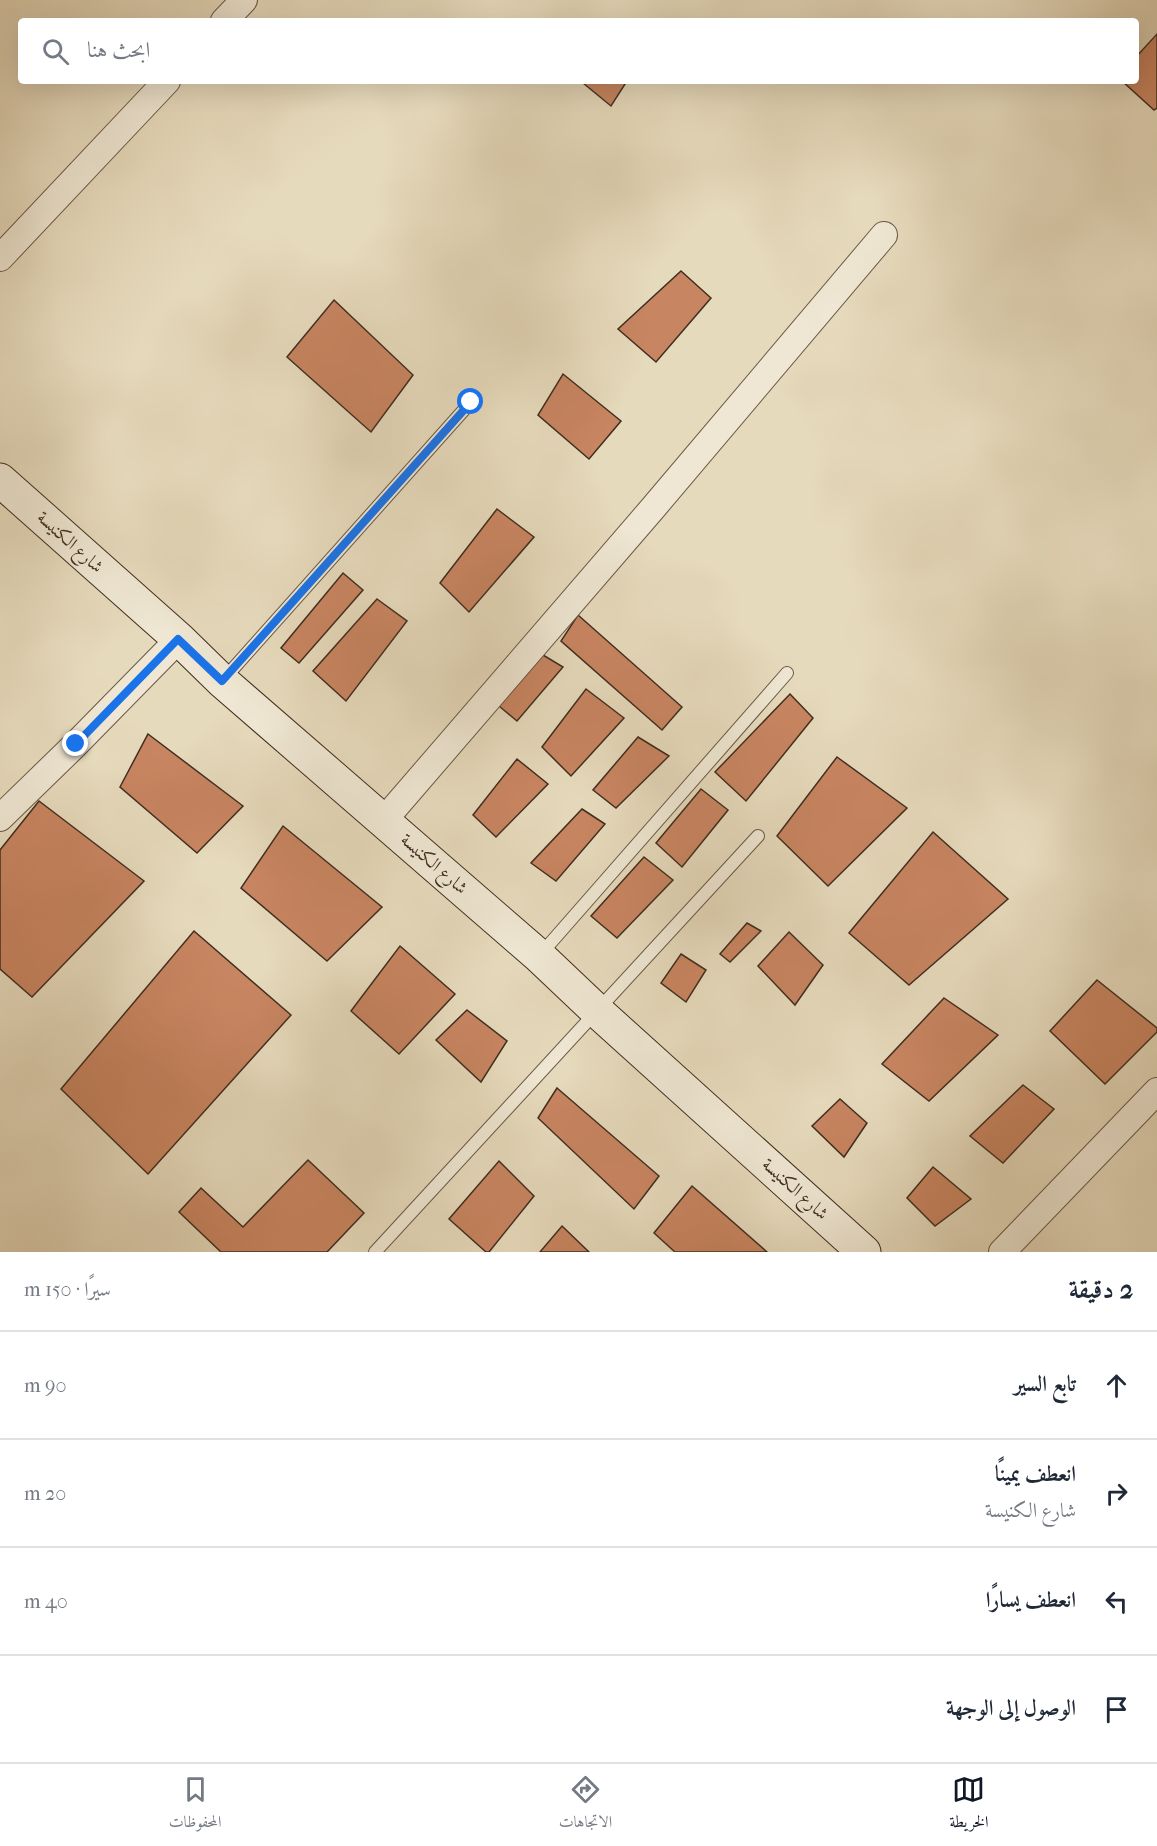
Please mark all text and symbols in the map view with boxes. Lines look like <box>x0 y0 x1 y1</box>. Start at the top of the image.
search box <box>18 18 1139 84</box>
icon: search <box>39 35 72 68</box>
text: ابحث هنا <box>87 37 150 63</box>
route start <box>457 388 483 414</box>
street label: شارع الكنيسة <box>30 507 107 580</box>
route end <box>62 730 88 756</box>
street label: شارع الكنيسة <box>394 829 472 902</box>
street label: شارع الكنيسة <box>755 1154 832 1227</box>
text: 2 دقيقة <box>1069 1274 1133 1305</box>
text: سيرًا · 150 m <box>24 1278 111 1301</box>
icon: ahead <box>1100 1369 1133 1402</box>
text: تابع السير <box>1014 1371 1076 1397</box>
text: 90 m <box>24 1374 66 1397</box>
text: انعطف يمينًا <box>995 1461 1076 1487</box>
icon: right <box>1100 1477 1133 1510</box>
text: 20 m <box>24 1482 66 1505</box>
text: شارع الكنيسة <box>985 1499 1076 1522</box>
icon: left <box>1100 1585 1133 1618</box>
text: انعطف يسارًا <box>986 1587 1076 1613</box>
text: 40 m <box>24 1590 68 1613</box>
icon: arrive <box>1100 1693 1133 1726</box>
text: الوصول إلى الوجهة <box>946 1695 1076 1721</box>
tab: المحفوظات <box>169 1773 221 1837</box>
tab: الاتجاهات <box>559 1773 612 1837</box>
tab: الخريطة <box>949 1773 988 1837</box>

